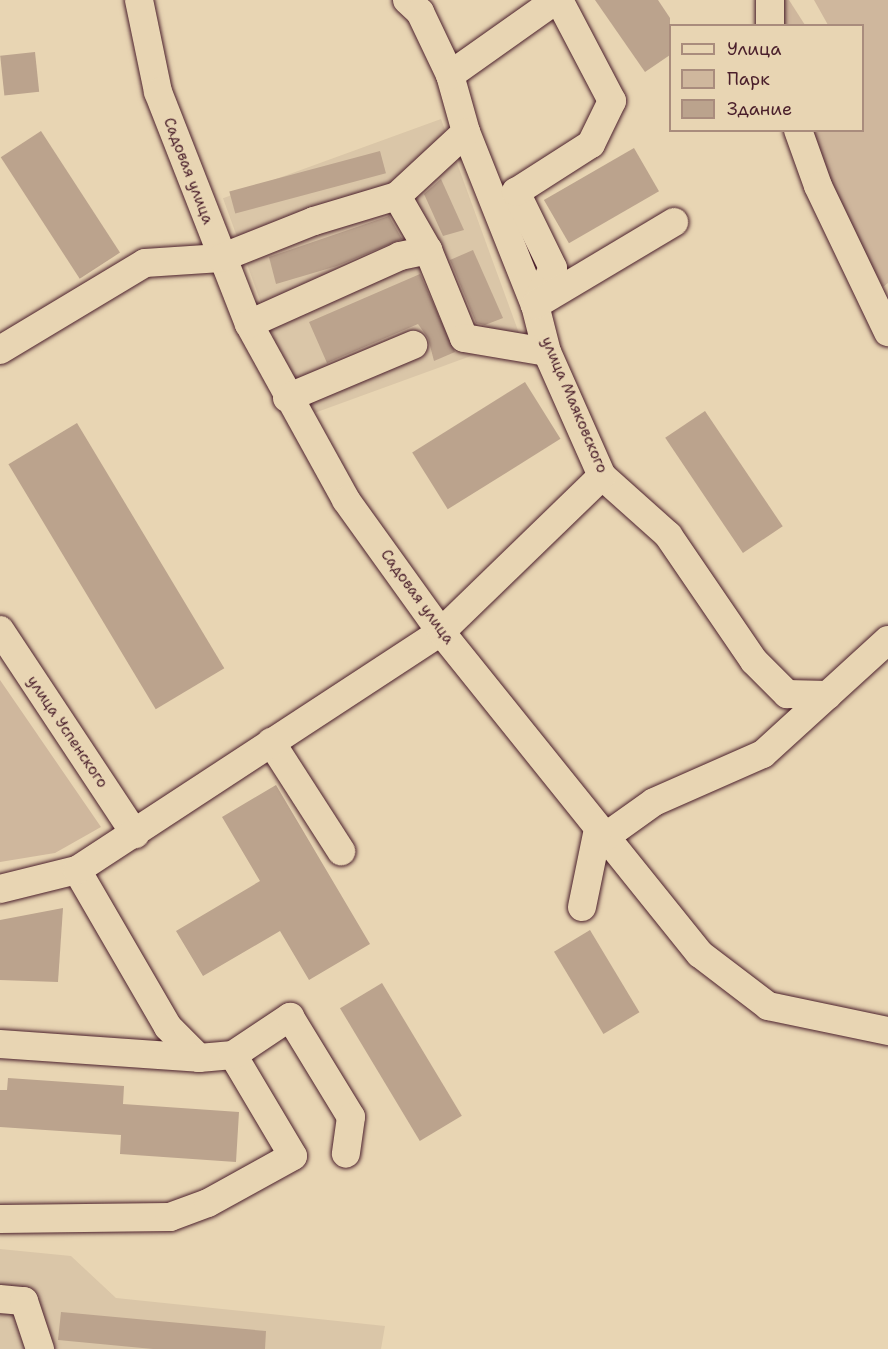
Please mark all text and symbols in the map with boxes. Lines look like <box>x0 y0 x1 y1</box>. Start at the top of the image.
legend <box>669 24 864 132</box>
text: Улица <box>727 37 781 61</box>
text: Парк <box>727 67 770 91</box>
text: Здание <box>727 97 792 121</box>
street label: Садовая улица <box>159 115 217 227</box>
street label: улица Маяковского <box>537 334 611 476</box>
street label: Садовая улица <box>377 546 457 648</box>
street label: улица Успенского <box>23 673 111 791</box>

